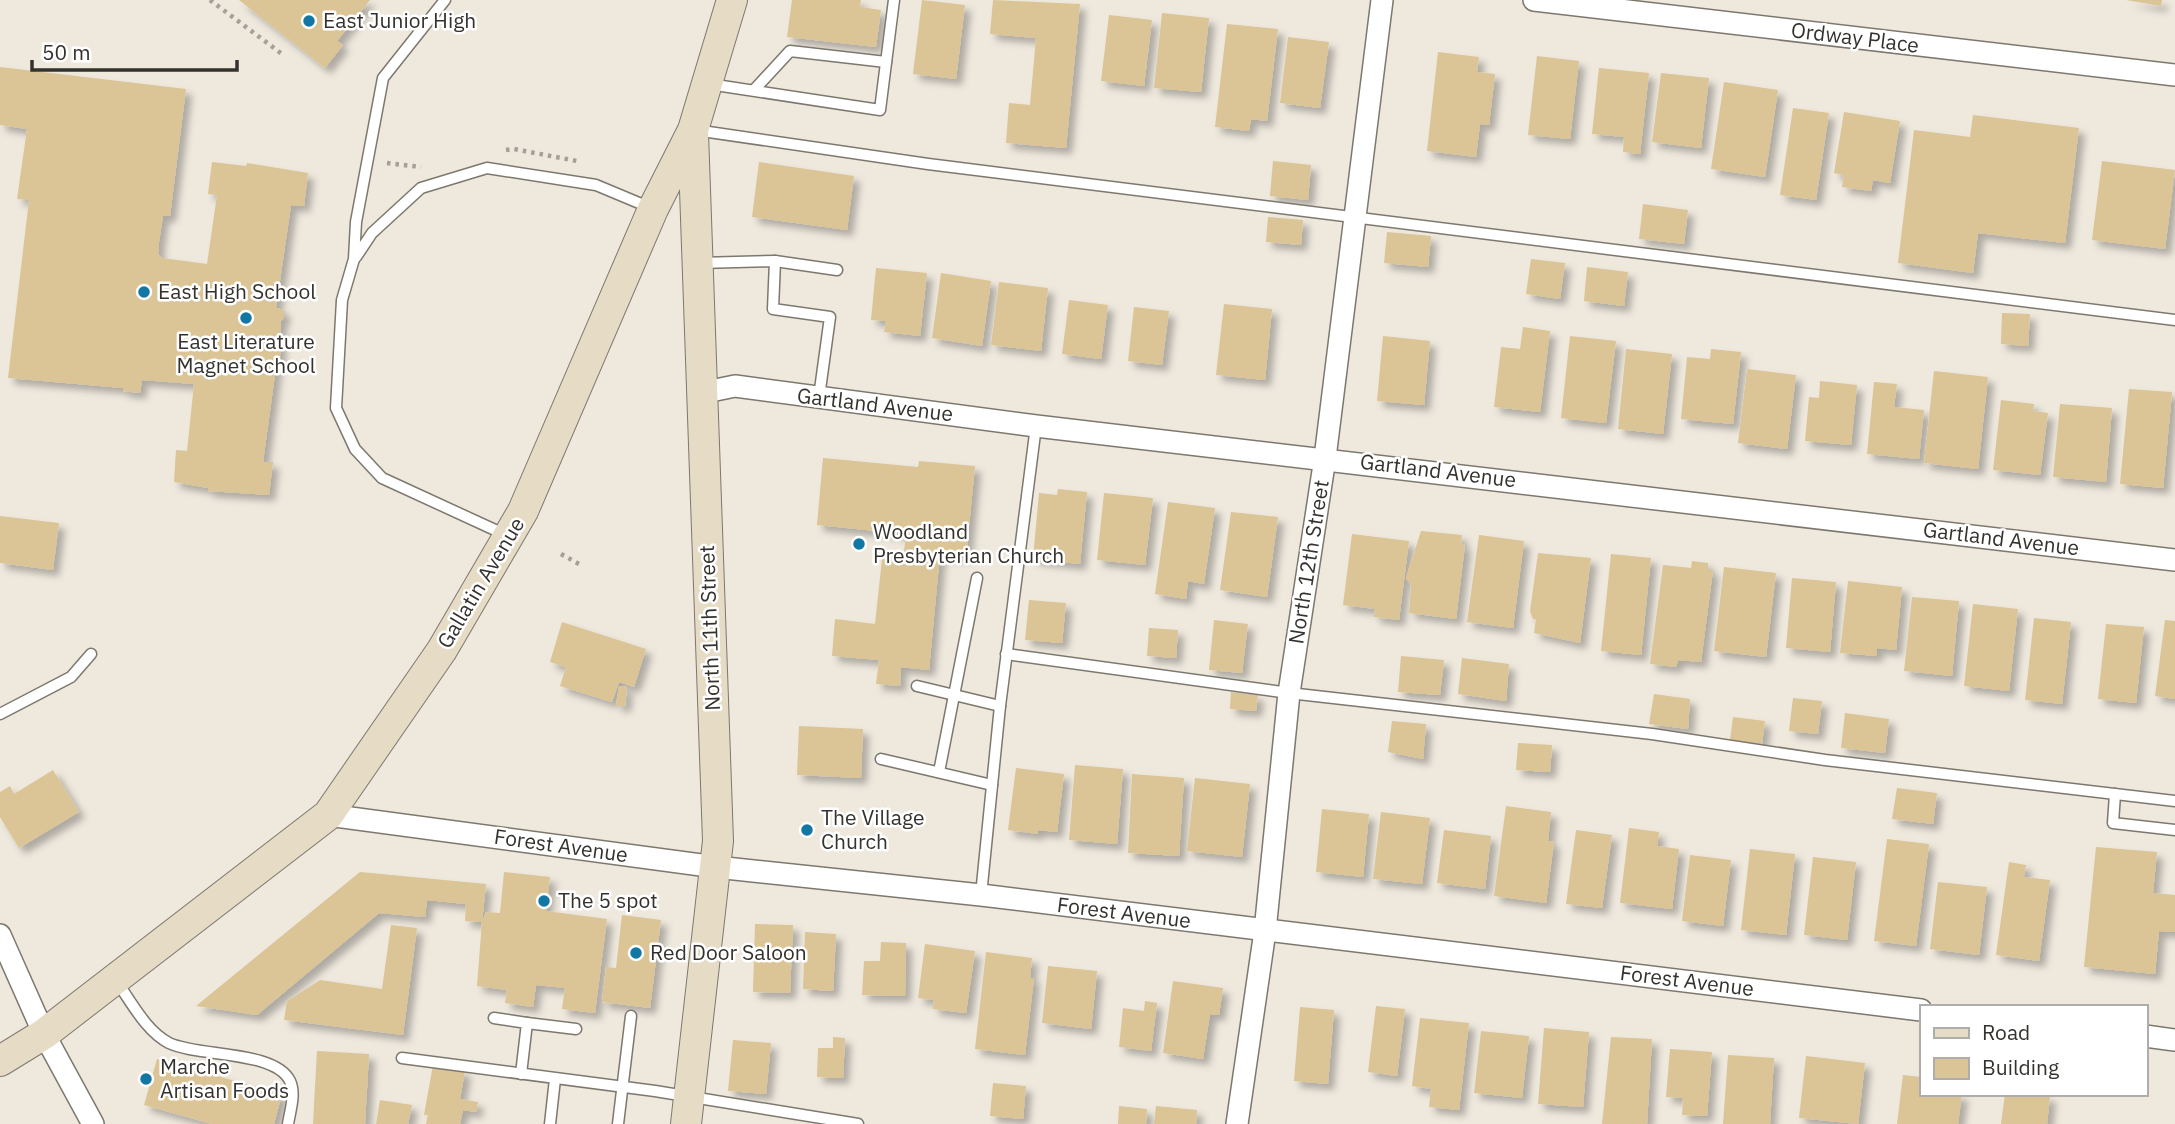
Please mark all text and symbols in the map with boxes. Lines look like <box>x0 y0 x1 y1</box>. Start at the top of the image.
place label: East Junior High <box>323 6 476 34</box>
marker: East Junior High <box>301 13 317 29</box>
street label: Ordway Place <box>1790 15 1921 59</box>
scale bar <box>32 28 236 72</box>
text: 50 m <box>42 38 91 66</box>
place label: East High School <box>158 277 316 305</box>
marker: East High School <box>136 284 152 300</box>
marker: East Literature Magnet School <box>238 310 254 326</box>
place label: East Literature Magnet School <box>176 327 316 379</box>
street label: Gartland Avenue <box>795 381 955 427</box>
street label: Gartland Avenue <box>1358 447 1518 493</box>
street label: North 12th Street <box>1281 478 1335 646</box>
street label: Gallatin Avenue <box>430 512 530 653</box>
street label: Gartland Avenue <box>1921 515 2081 561</box>
place label: Woodland Presbyterian Church <box>873 517 1064 569</box>
marker: Woodland Presbyterian Church <box>851 536 867 552</box>
street label: North 11th Street <box>692 545 726 711</box>
place label: The Village Church <box>821 803 925 855</box>
street label: Forest Avenue <box>493 822 630 868</box>
marker: The Village Church <box>799 822 815 838</box>
place label: The 5 spot <box>558 886 658 914</box>
street label: Forest Avenue <box>1056 890 1193 934</box>
marker: The 5 spot <box>536 893 552 909</box>
place label: Red Door Saloon <box>650 938 807 966</box>
marker: Red Door Saloon <box>628 945 644 961</box>
street label: Forest Avenue <box>1619 958 1756 1002</box>
legend <box>1920 1005 2147 1096</box>
text: Road <box>1982 1018 2030 1046</box>
place label: Marche Artisan Foods <box>160 1052 289 1104</box>
text: Building <box>1982 1053 2059 1081</box>
marker: Marche Artisan Foods <box>138 1071 154 1087</box>

